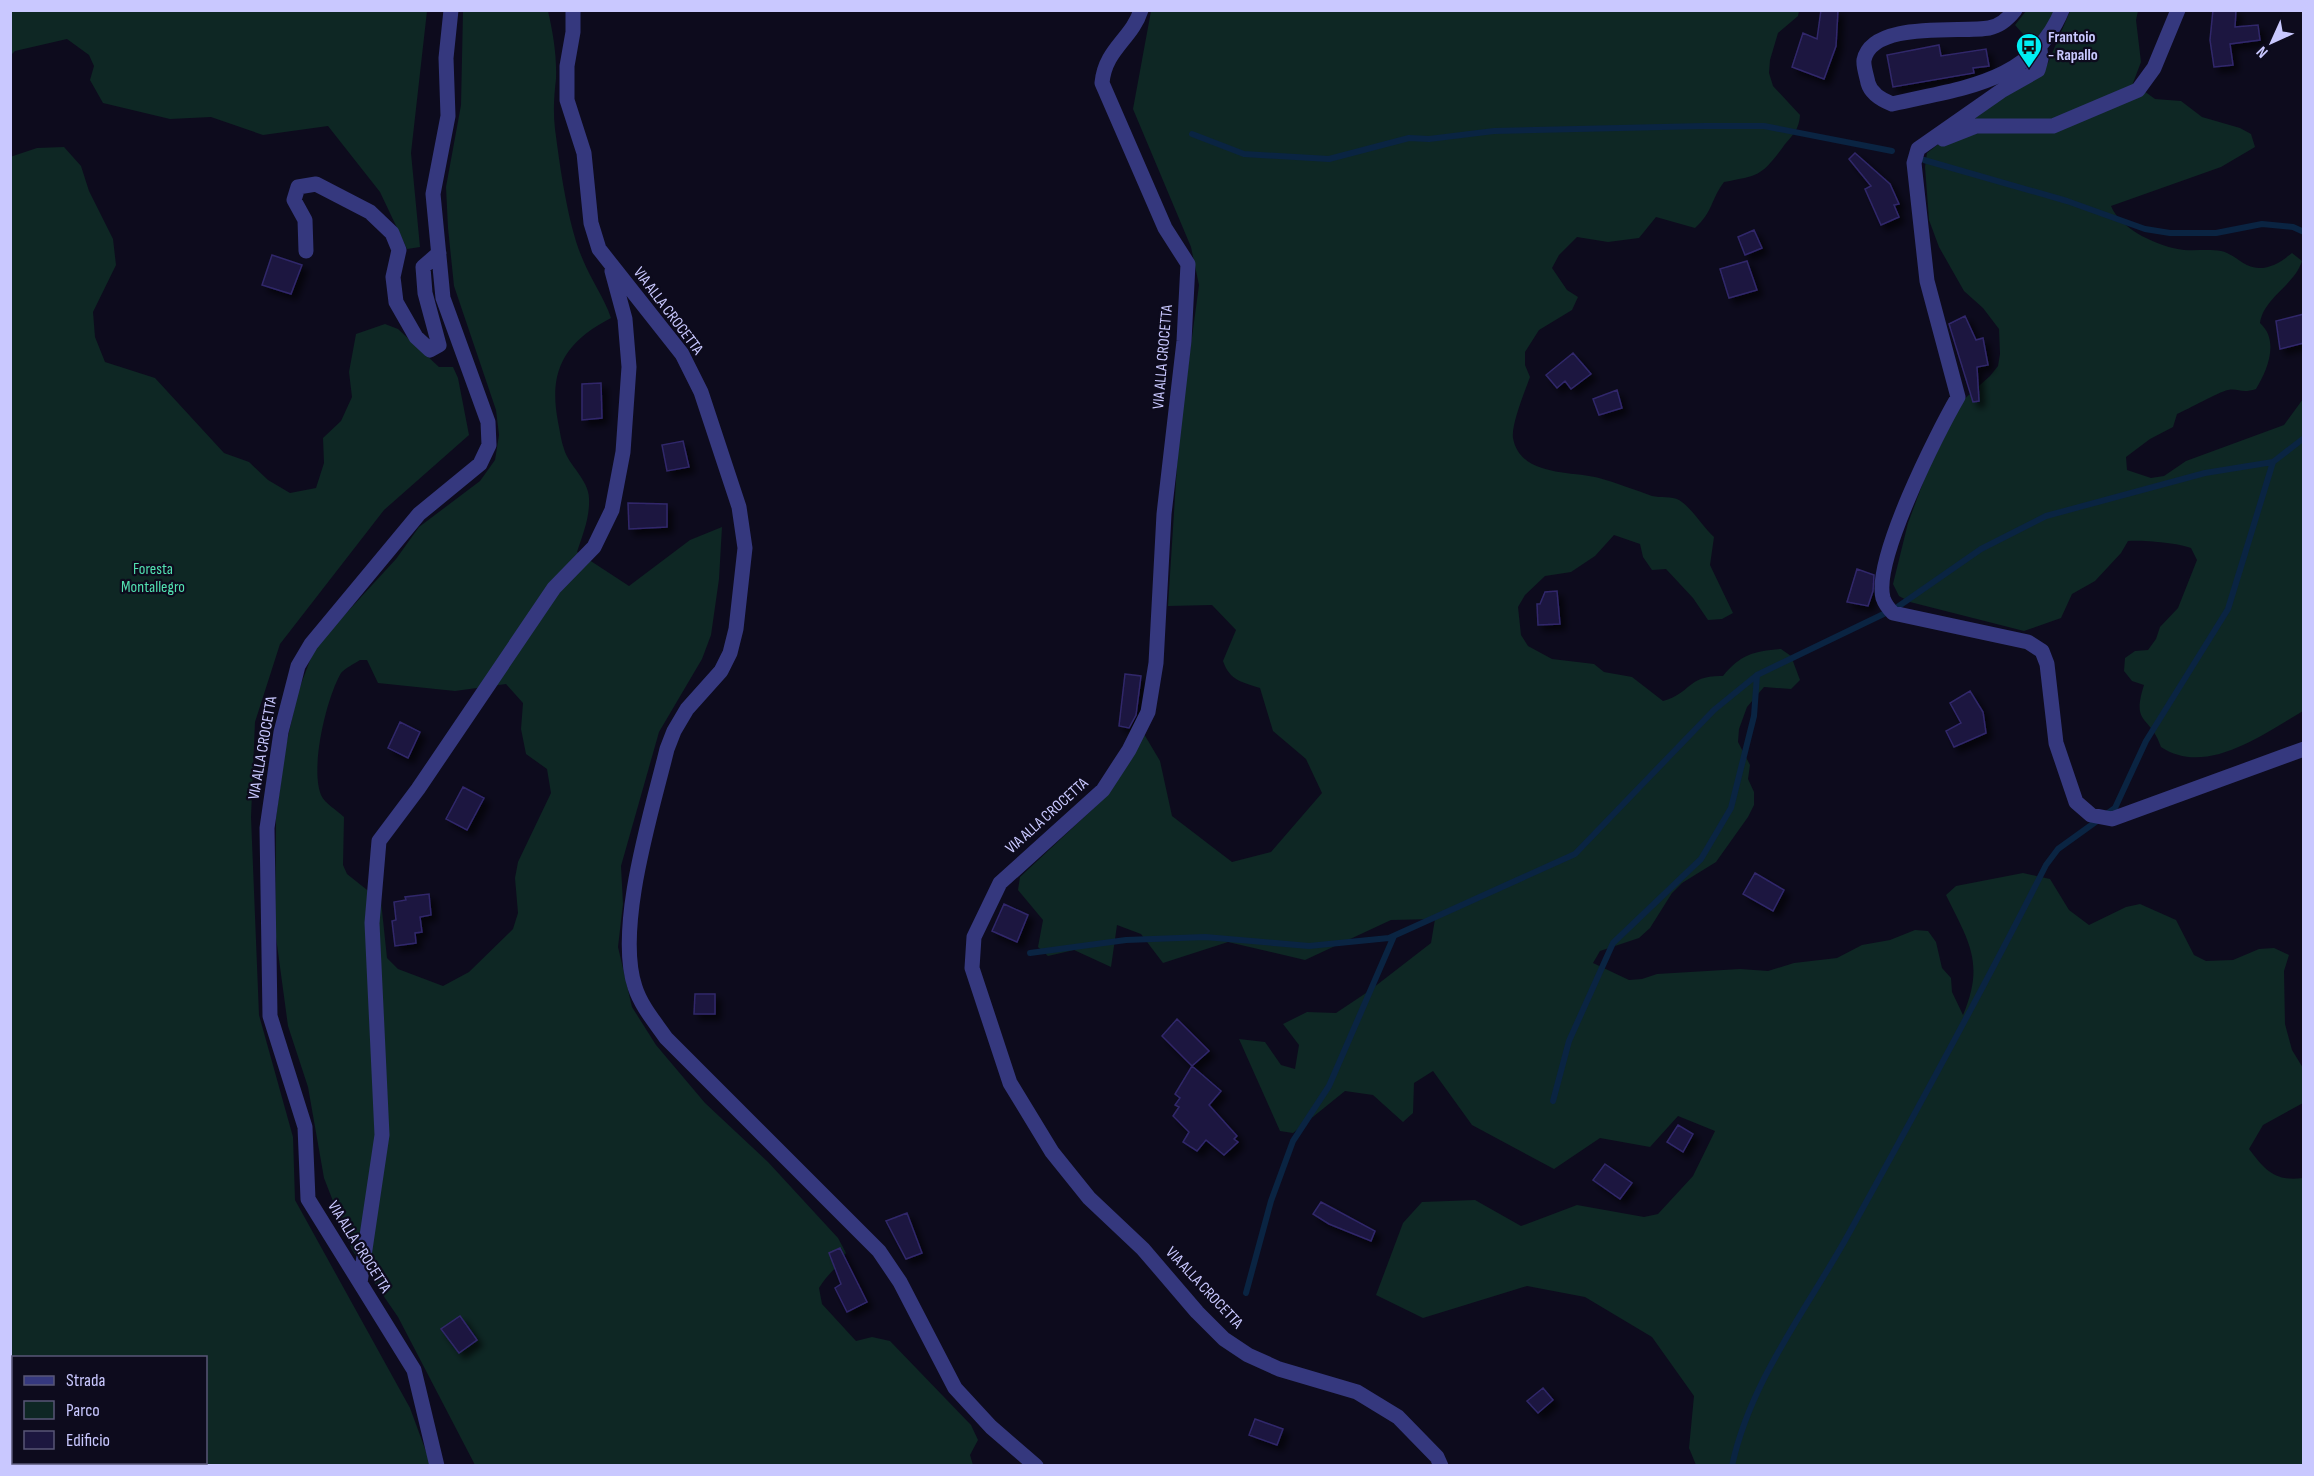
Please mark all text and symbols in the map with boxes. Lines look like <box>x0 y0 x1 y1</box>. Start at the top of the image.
north arrow <box>2242 12 2302 72</box>
place label: Frantoio - Rapallo <box>2048 28 2098 65</box>
bus stop icon: Frantoio - Rapallo <box>2014 31 2044 69</box>
text: N <box>2253 42 2272 61</box>
street label: VIA ALLA CROCETTA <box>629 264 707 359</box>
street label: VIA ALLA CROCETTA <box>1149 304 1177 410</box>
park label: Foresta Montallegro <box>121 560 185 597</box>
street label: VIA ALLA CROCETTA <box>245 695 281 801</box>
street label: VIA ALLA CROCETTA <box>1002 774 1092 858</box>
street label: VIA ALLA CROCETTA <box>323 1198 395 1297</box>
street label: VIA ALLA CROCETTA <box>1161 1243 1247 1333</box>
legend <box>12 1356 207 1464</box>
text: Strada <box>66 1370 106 1391</box>
text: Parco <box>66 1400 100 1421</box>
text: Edificio <box>66 1430 110 1451</box>

